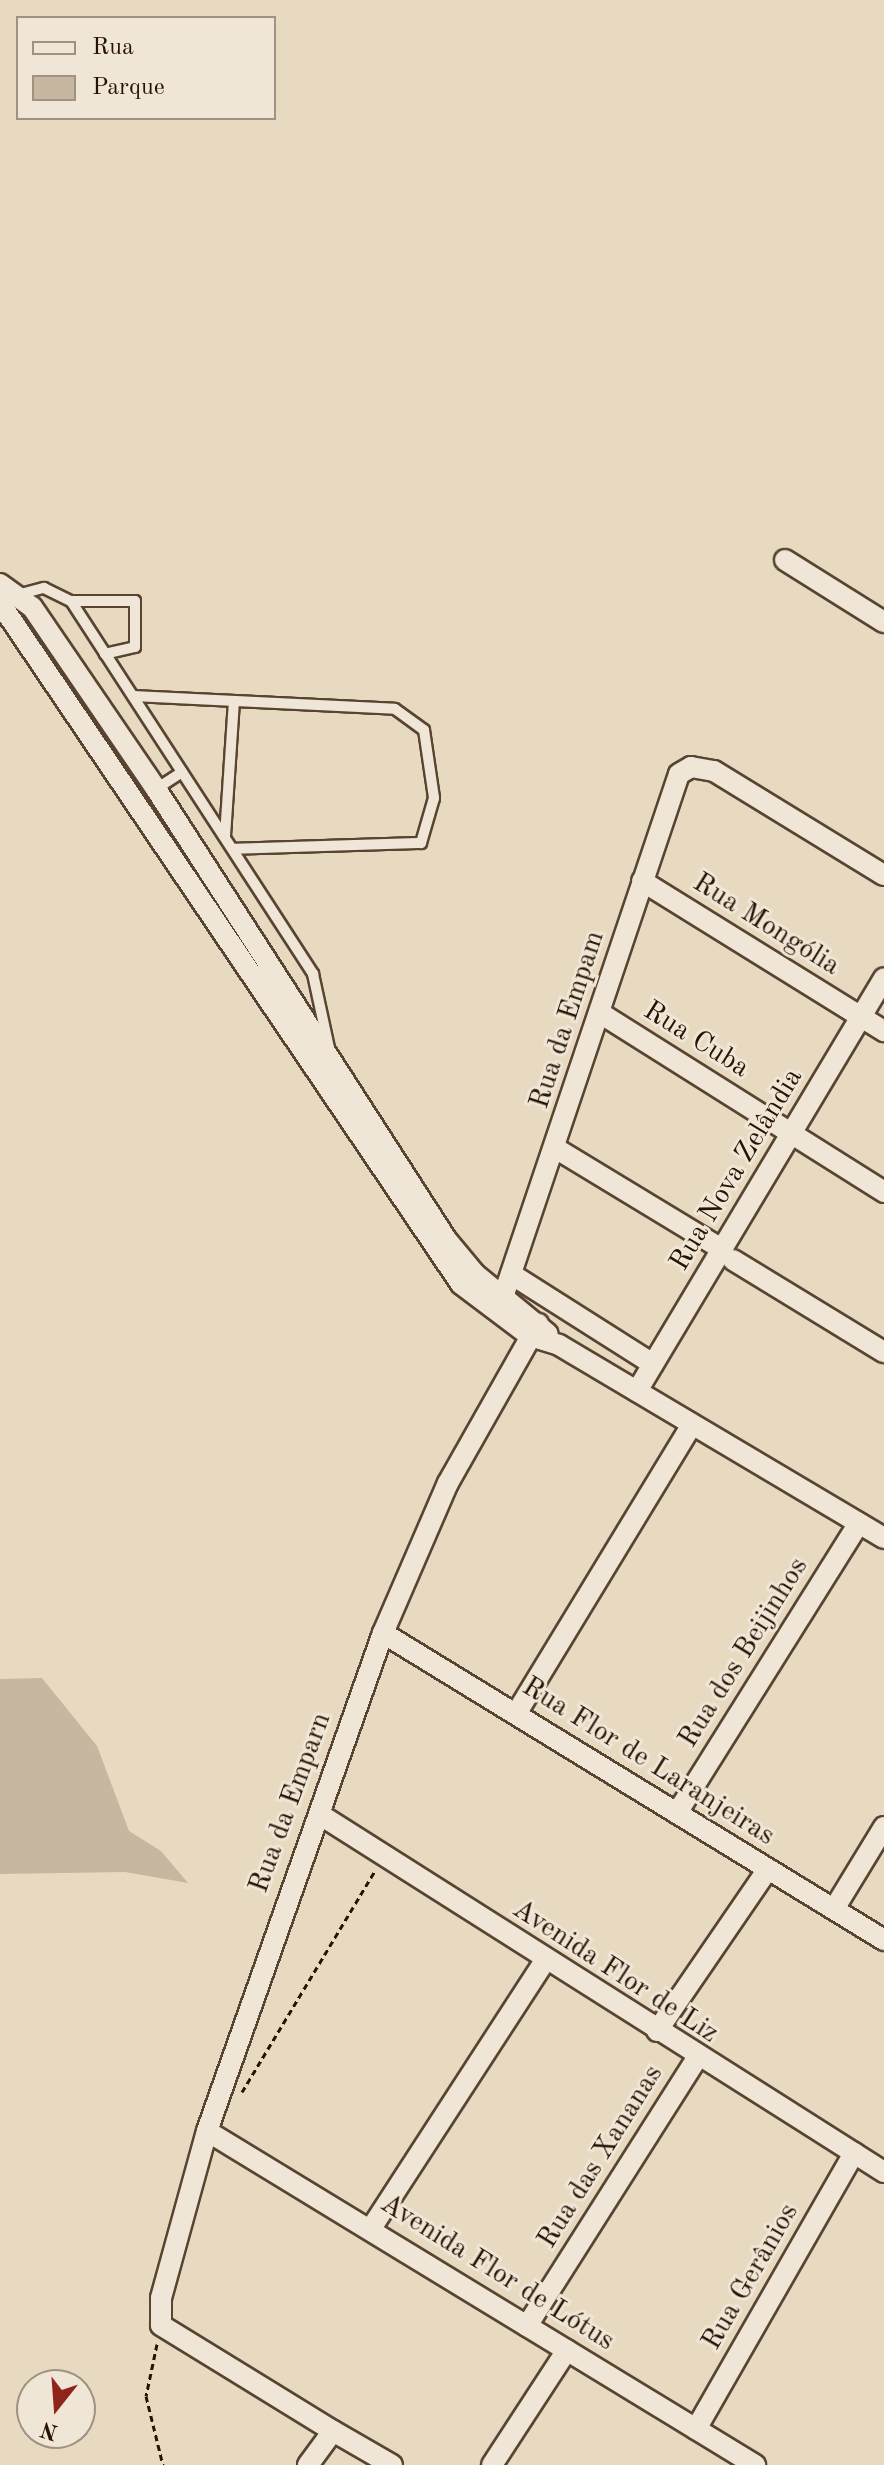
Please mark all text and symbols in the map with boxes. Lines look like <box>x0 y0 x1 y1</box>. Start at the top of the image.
legend <box>16 16 276 120</box>
text: Rua <box>92 36 134 60</box>
text: Parque <box>92 76 165 100</box>
street label: Rua Mongólia <box>686 866 846 984</box>
street label: Rua da Empam <box>523 927 613 1113</box>
street label: Rua Cuba <box>637 994 755 1086</box>
street label: Rua Nova Zelândia <box>663 1063 811 1277</box>
street label: Rua dos Beijinhos <box>672 1552 816 1754</box>
street label: Rua Flor de Laranjeiras <box>515 1670 781 1854</box>
street label: Rua da Emparn <box>243 1708 339 1898</box>
street label: Avenida Flor de Liz <box>506 1893 724 2051</box>
street label: Rua das Xananas <box>531 2059 671 2255</box>
street label: Avenida Flor de Lótus <box>374 2187 620 2359</box>
street label: Rua Gerânios <box>696 2198 806 2356</box>
north arrow <box>16 2369 96 2449</box>
text: N <box>38 2417 61 2443</box>

